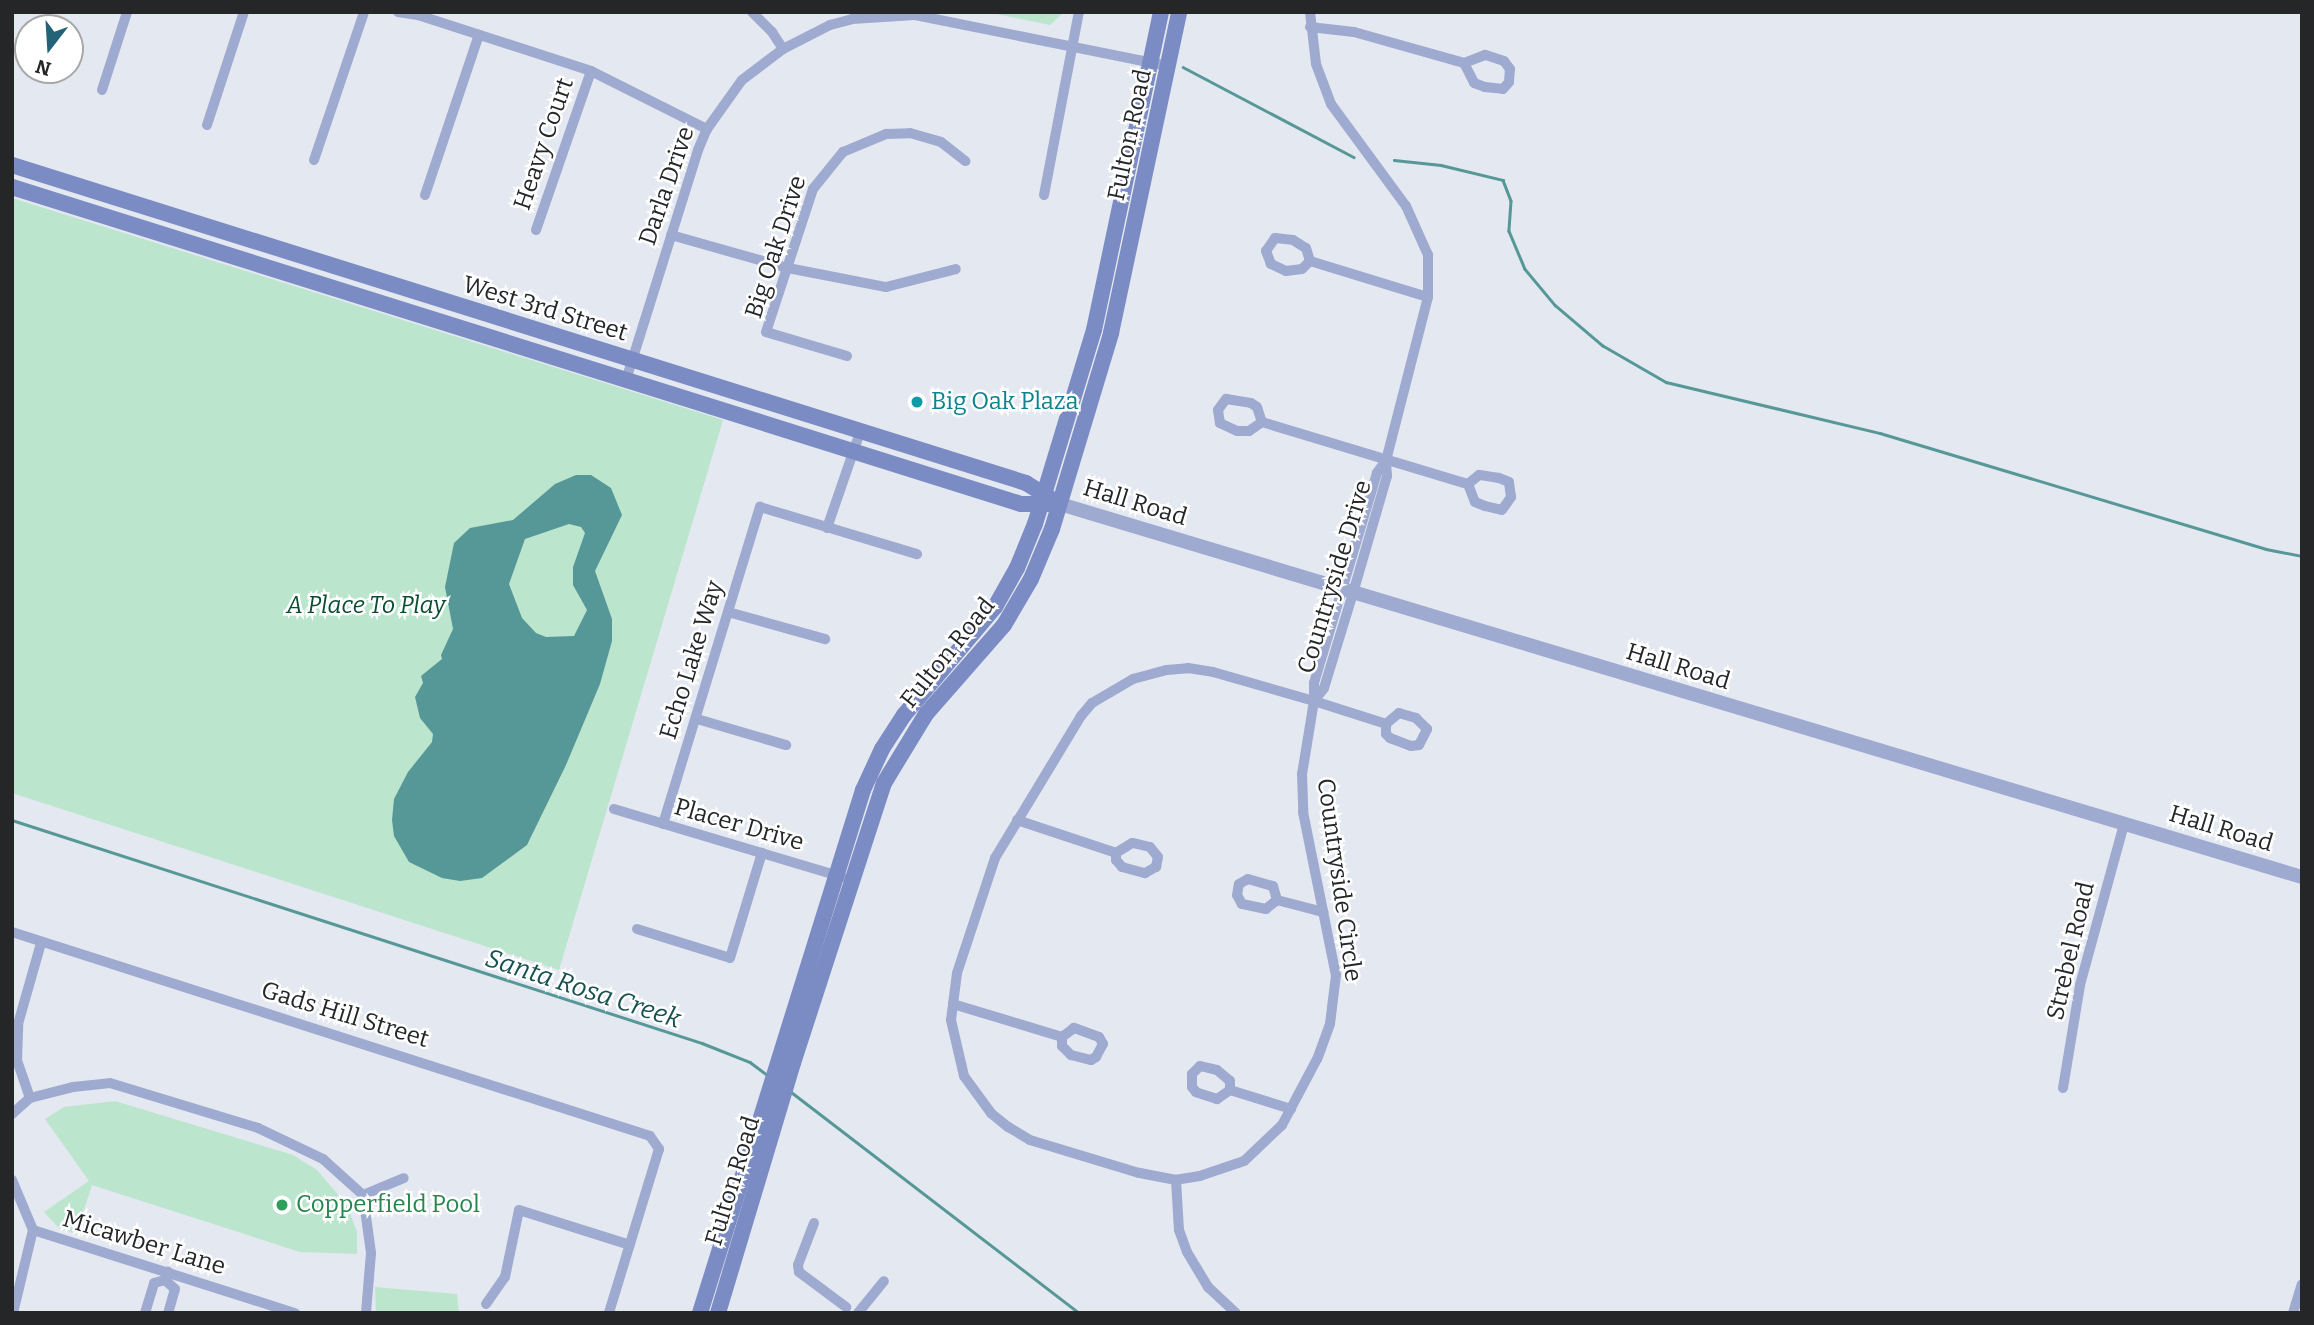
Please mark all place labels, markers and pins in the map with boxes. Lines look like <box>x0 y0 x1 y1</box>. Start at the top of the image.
place label: Big Oak Plaza <box>931 388 1079 416</box>
marker: Big Oak Plaza <box>909 394 925 410</box>
place label: Copperfield Pool <box>296 1191 480 1219</box>
marker: Copperfield Pool <box>274 1197 290 1213</box>

